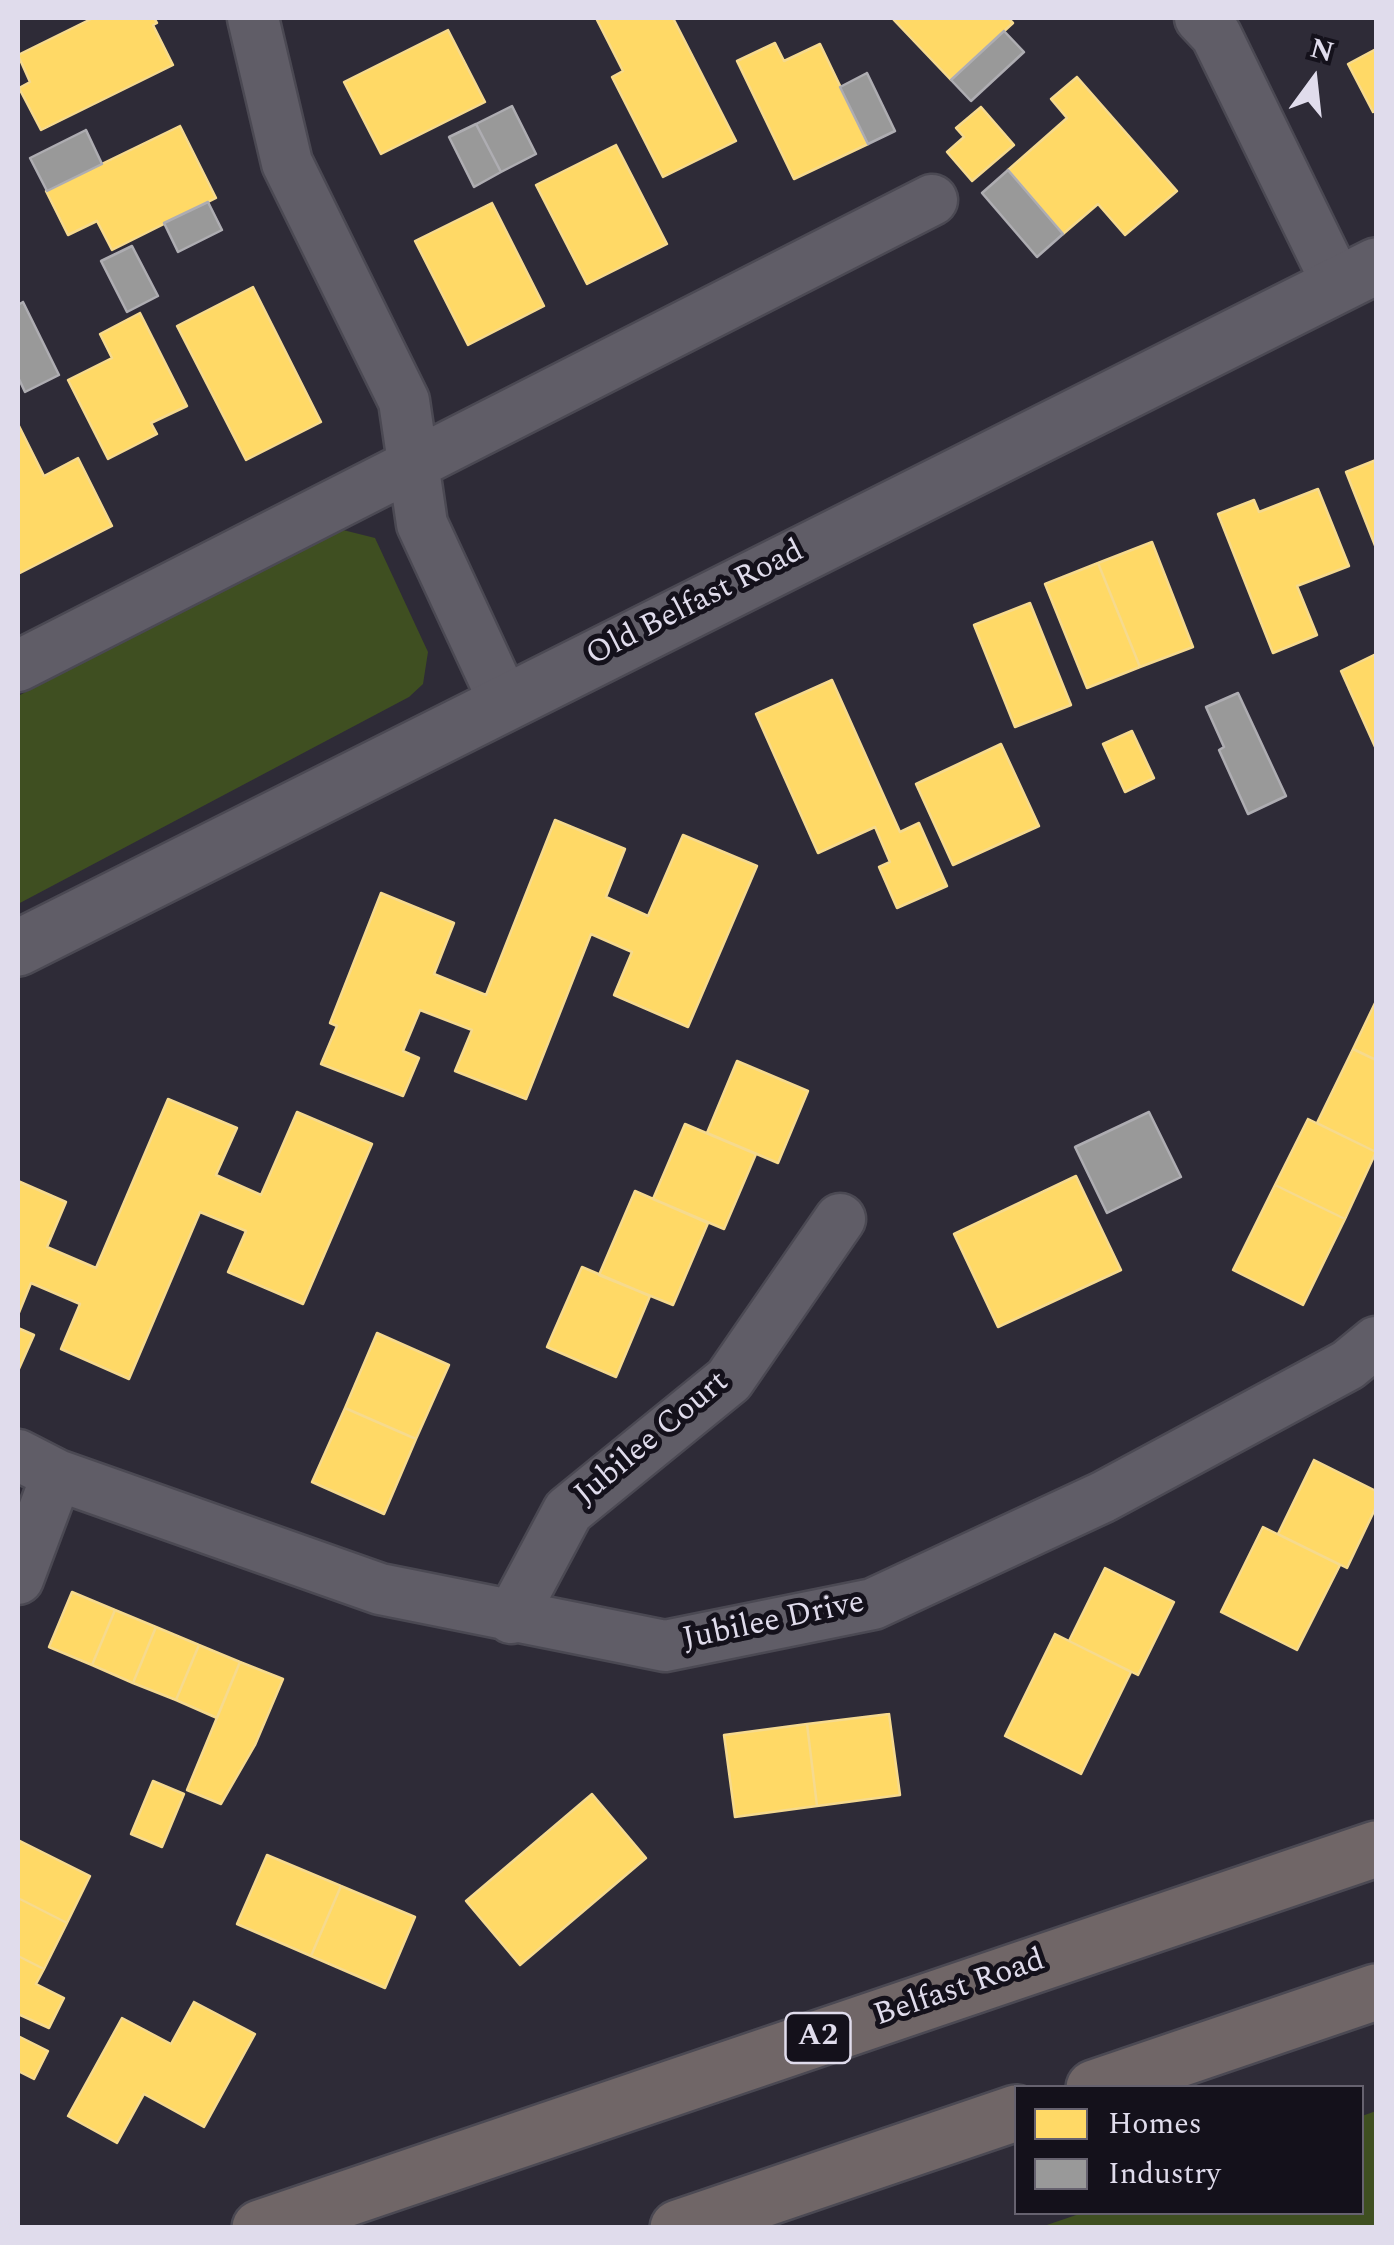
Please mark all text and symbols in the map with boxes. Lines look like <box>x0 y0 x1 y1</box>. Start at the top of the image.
text: N <box>1305 27 1338 74</box>
north arrow <box>1264 30 1364 130</box>
street label: Old Belfast Road <box>581 534 811 676</box>
street label: Jubilee Court <box>568 1365 738 1515</box>
street label: Jubilee Drive <box>680 1585 868 1661</box>
street label: Belfast Road <box>870 1943 1050 2037</box>
road number: A2 <box>786 2013 850 2063</box>
legend <box>1014 2085 1364 2215</box>
text: Homes <box>1108 2101 1202 2147</box>
text: Industry <box>1108 2151 1221 2197</box>

